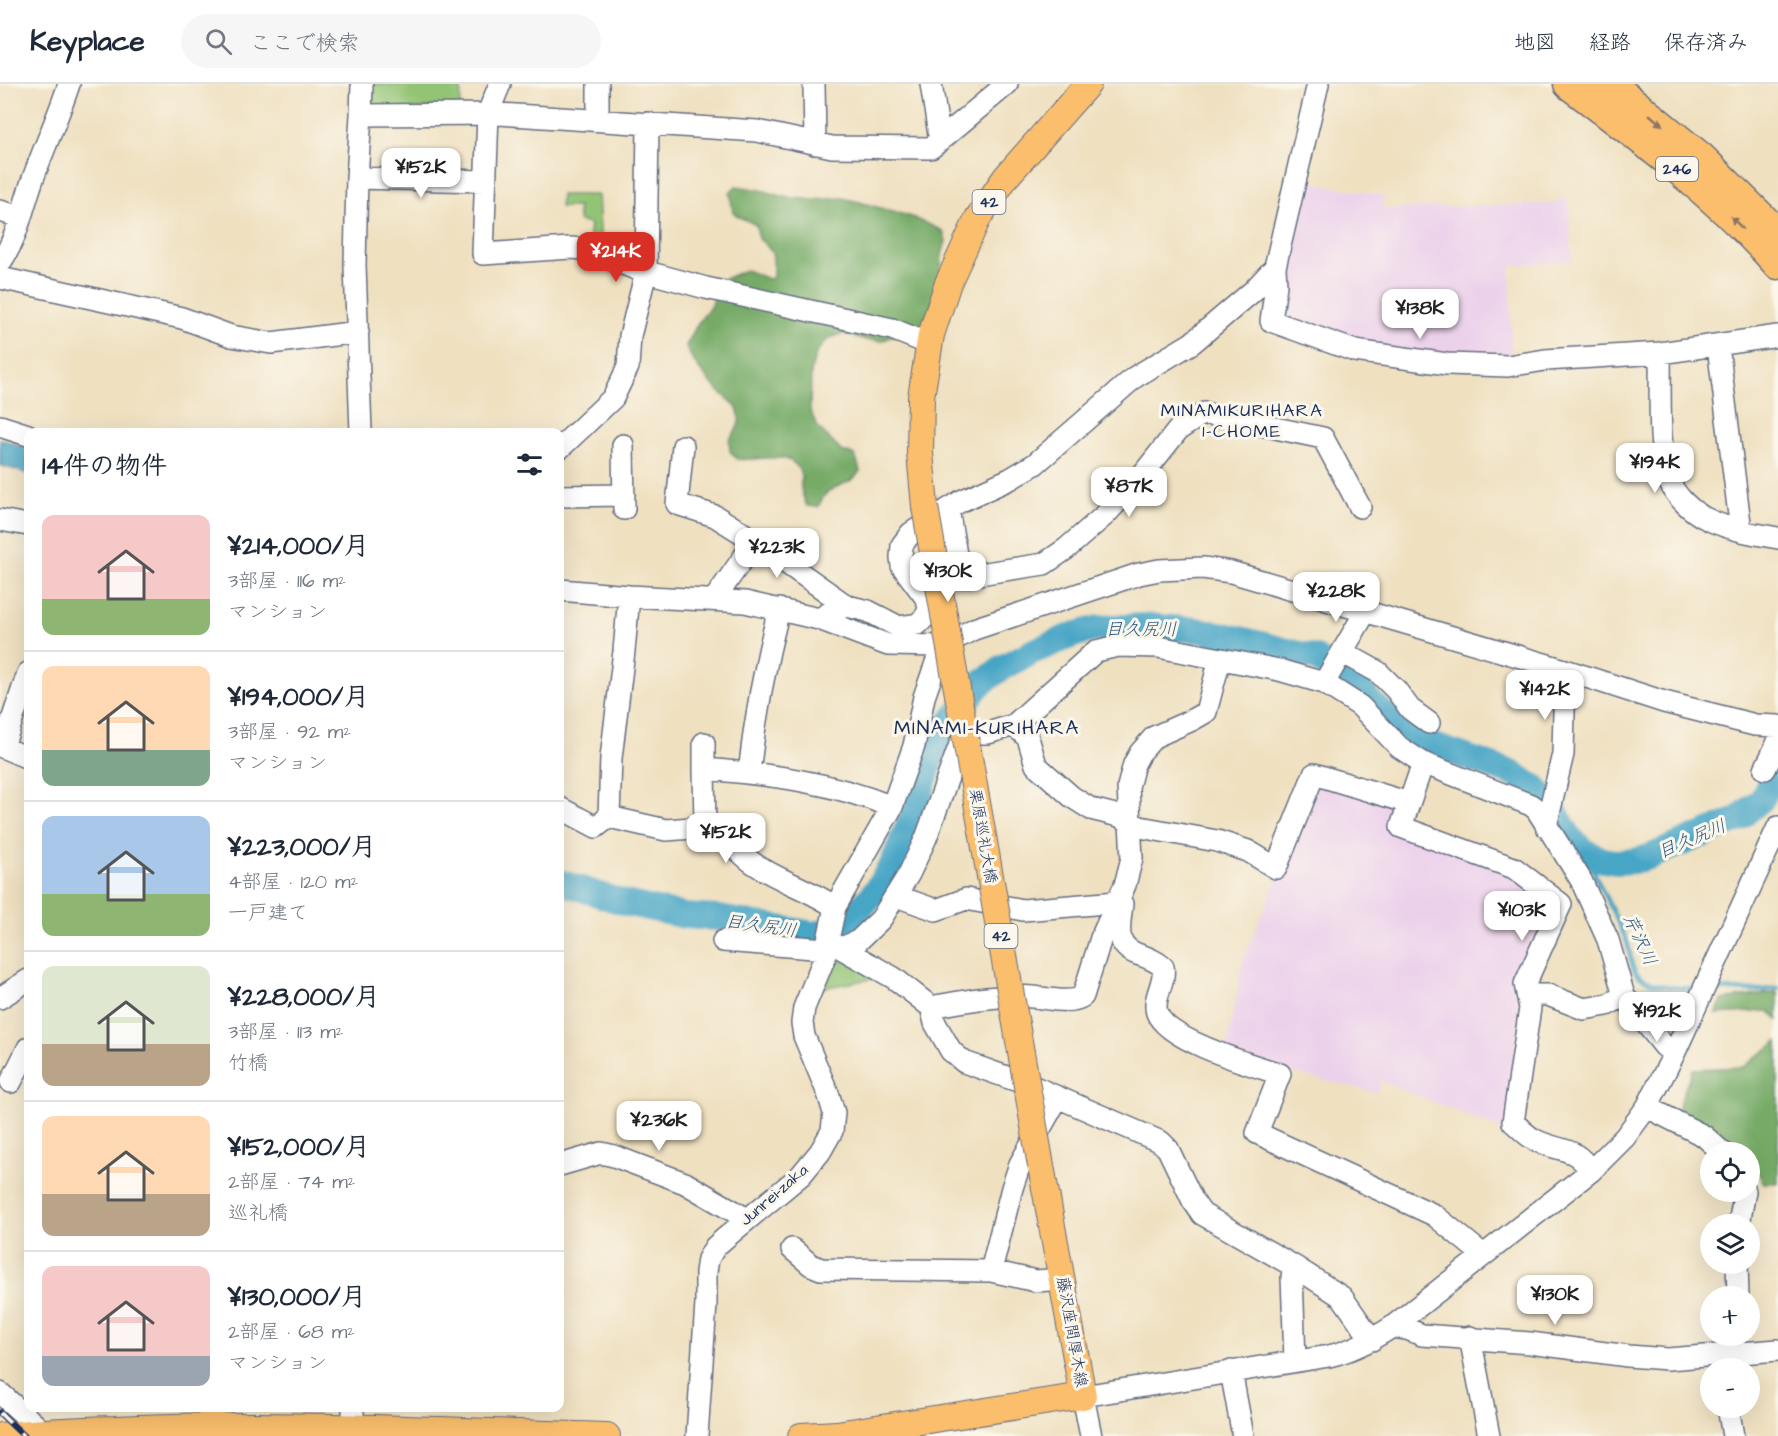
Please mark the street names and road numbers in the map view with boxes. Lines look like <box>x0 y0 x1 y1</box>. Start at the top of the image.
road number: 246 <box>1656 157 1698 181</box>
road number: 42 <box>972 190 1006 214</box>
street label: 栗原巡礼大橋 <box>964 787 1002 885</box>
road number: 42 <box>984 924 1018 948</box>
street label: Junrei-zaka <box>735 1159 813 1231</box>
street label: 藤沢座間厚木線 <box>1051 1275 1093 1389</box>

